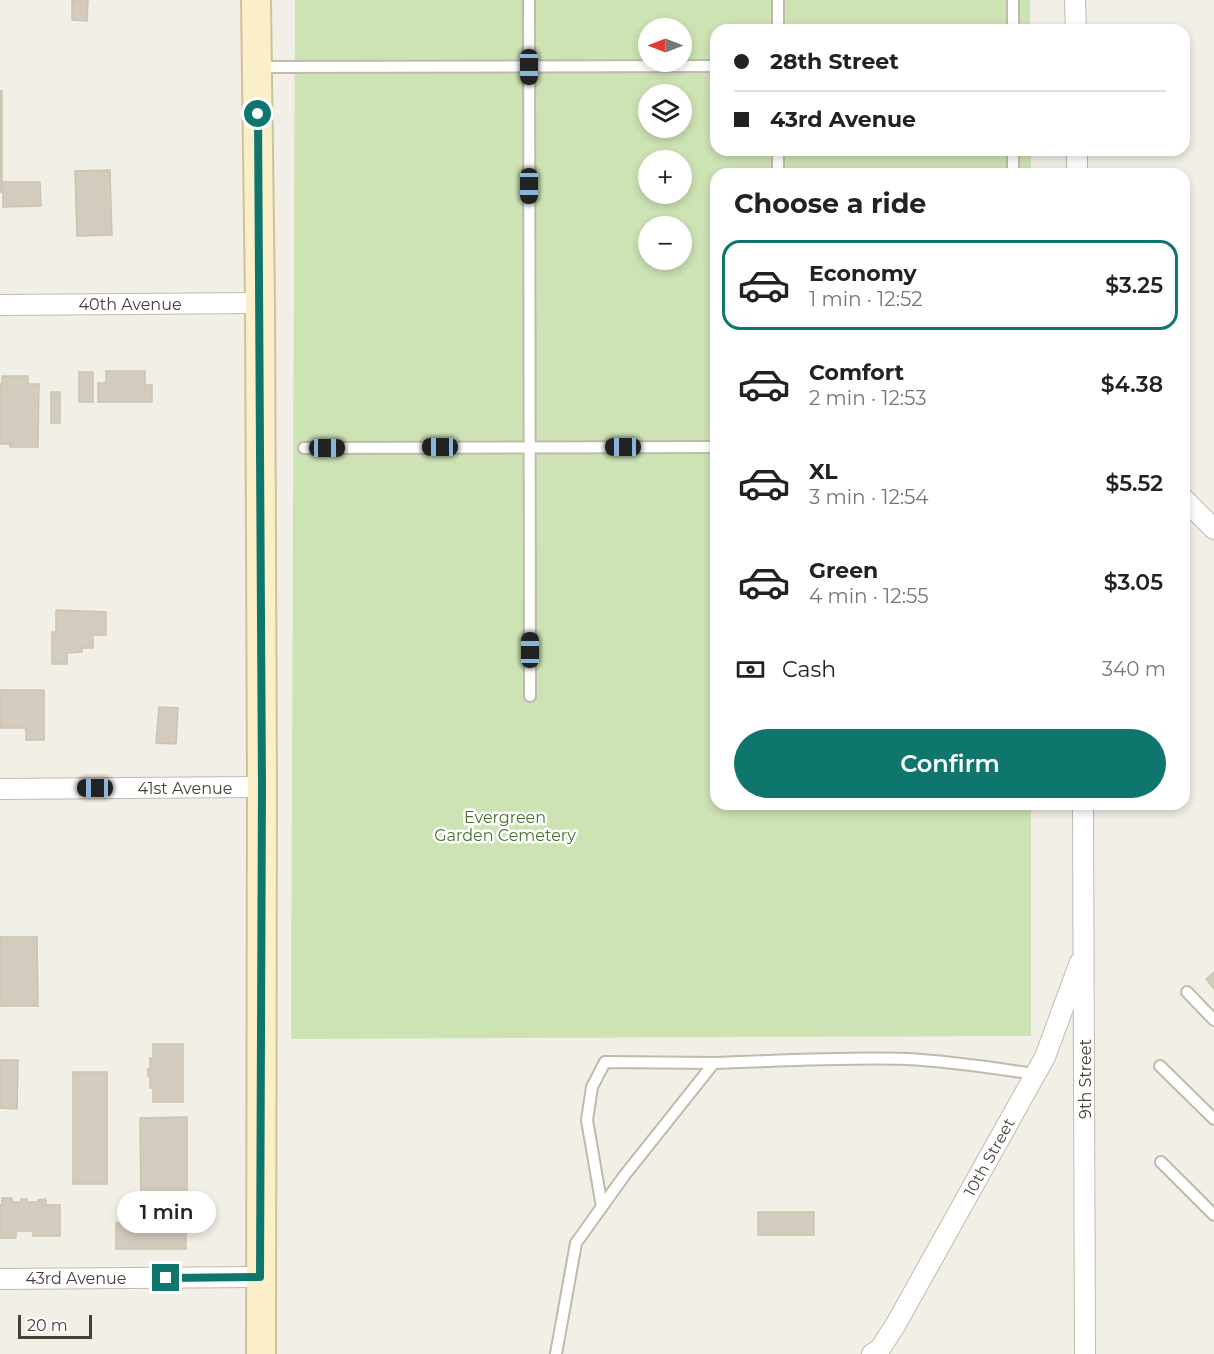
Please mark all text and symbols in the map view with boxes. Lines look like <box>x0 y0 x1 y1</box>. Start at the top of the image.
north arrow <box>638 18 692 72</box>
map controls <box>638 18 692 270</box>
text: 28th Street <box>770 48 899 75</box>
car <box>520 49 538 85</box>
button: layers <box>638 84 692 138</box>
route start <box>244 100 271 127</box>
text: 43rd Avenue <box>770 106 916 133</box>
button: + <box>638 150 692 204</box>
car <box>520 168 538 204</box>
text: Choose a ride <box>734 187 926 220</box>
button: − <box>638 216 692 270</box>
icon: car <box>737 258 791 312</box>
text: Economy <box>809 260 917 287</box>
text: $3.25 <box>1105 272 1163 299</box>
text: 1 min · 12:52 <box>809 287 923 311</box>
street label: 40th Avenue <box>78 295 182 314</box>
icon: car <box>737 357 791 411</box>
text: Comfort <box>809 359 904 386</box>
text: $4.38 <box>1101 371 1163 398</box>
text: 2 min · 12:53 <box>809 386 927 410</box>
car <box>422 438 458 456</box>
car <box>605 438 641 456</box>
car <box>309 439 345 457</box>
icon: car <box>737 456 791 510</box>
text: XL <box>809 458 838 485</box>
text: $5.52 <box>1105 470 1163 497</box>
text: 3 min · 12:54 <box>809 485 929 509</box>
icon: car <box>737 555 791 609</box>
text: Green <box>809 557 878 584</box>
text: $3.05 <box>1104 569 1163 596</box>
text: 4 min · 12:55 <box>809 584 928 608</box>
car <box>521 632 539 668</box>
icon: cash <box>734 653 767 686</box>
text: Cash <box>782 656 836 683</box>
text: 340 m <box>1102 657 1166 681</box>
button: Confirm <box>734 729 1166 798</box>
car <box>77 779 113 797</box>
street label: 41st Avenue <box>138 779 232 798</box>
park label: Evergreen Garden Cemetery <box>434 808 576 845</box>
street label: 9th Street <box>1076 1039 1095 1119</box>
street label: 10th Street <box>960 1114 1019 1200</box>
callout: 1 min <box>116 1191 216 1233</box>
text: 1 min <box>140 1200 193 1224</box>
route end <box>152 1264 179 1291</box>
street label: 43rd Avenue <box>26 1269 127 1288</box>
scale bar <box>18 1312 92 1340</box>
text: 20 m <box>27 1316 68 1335</box>

